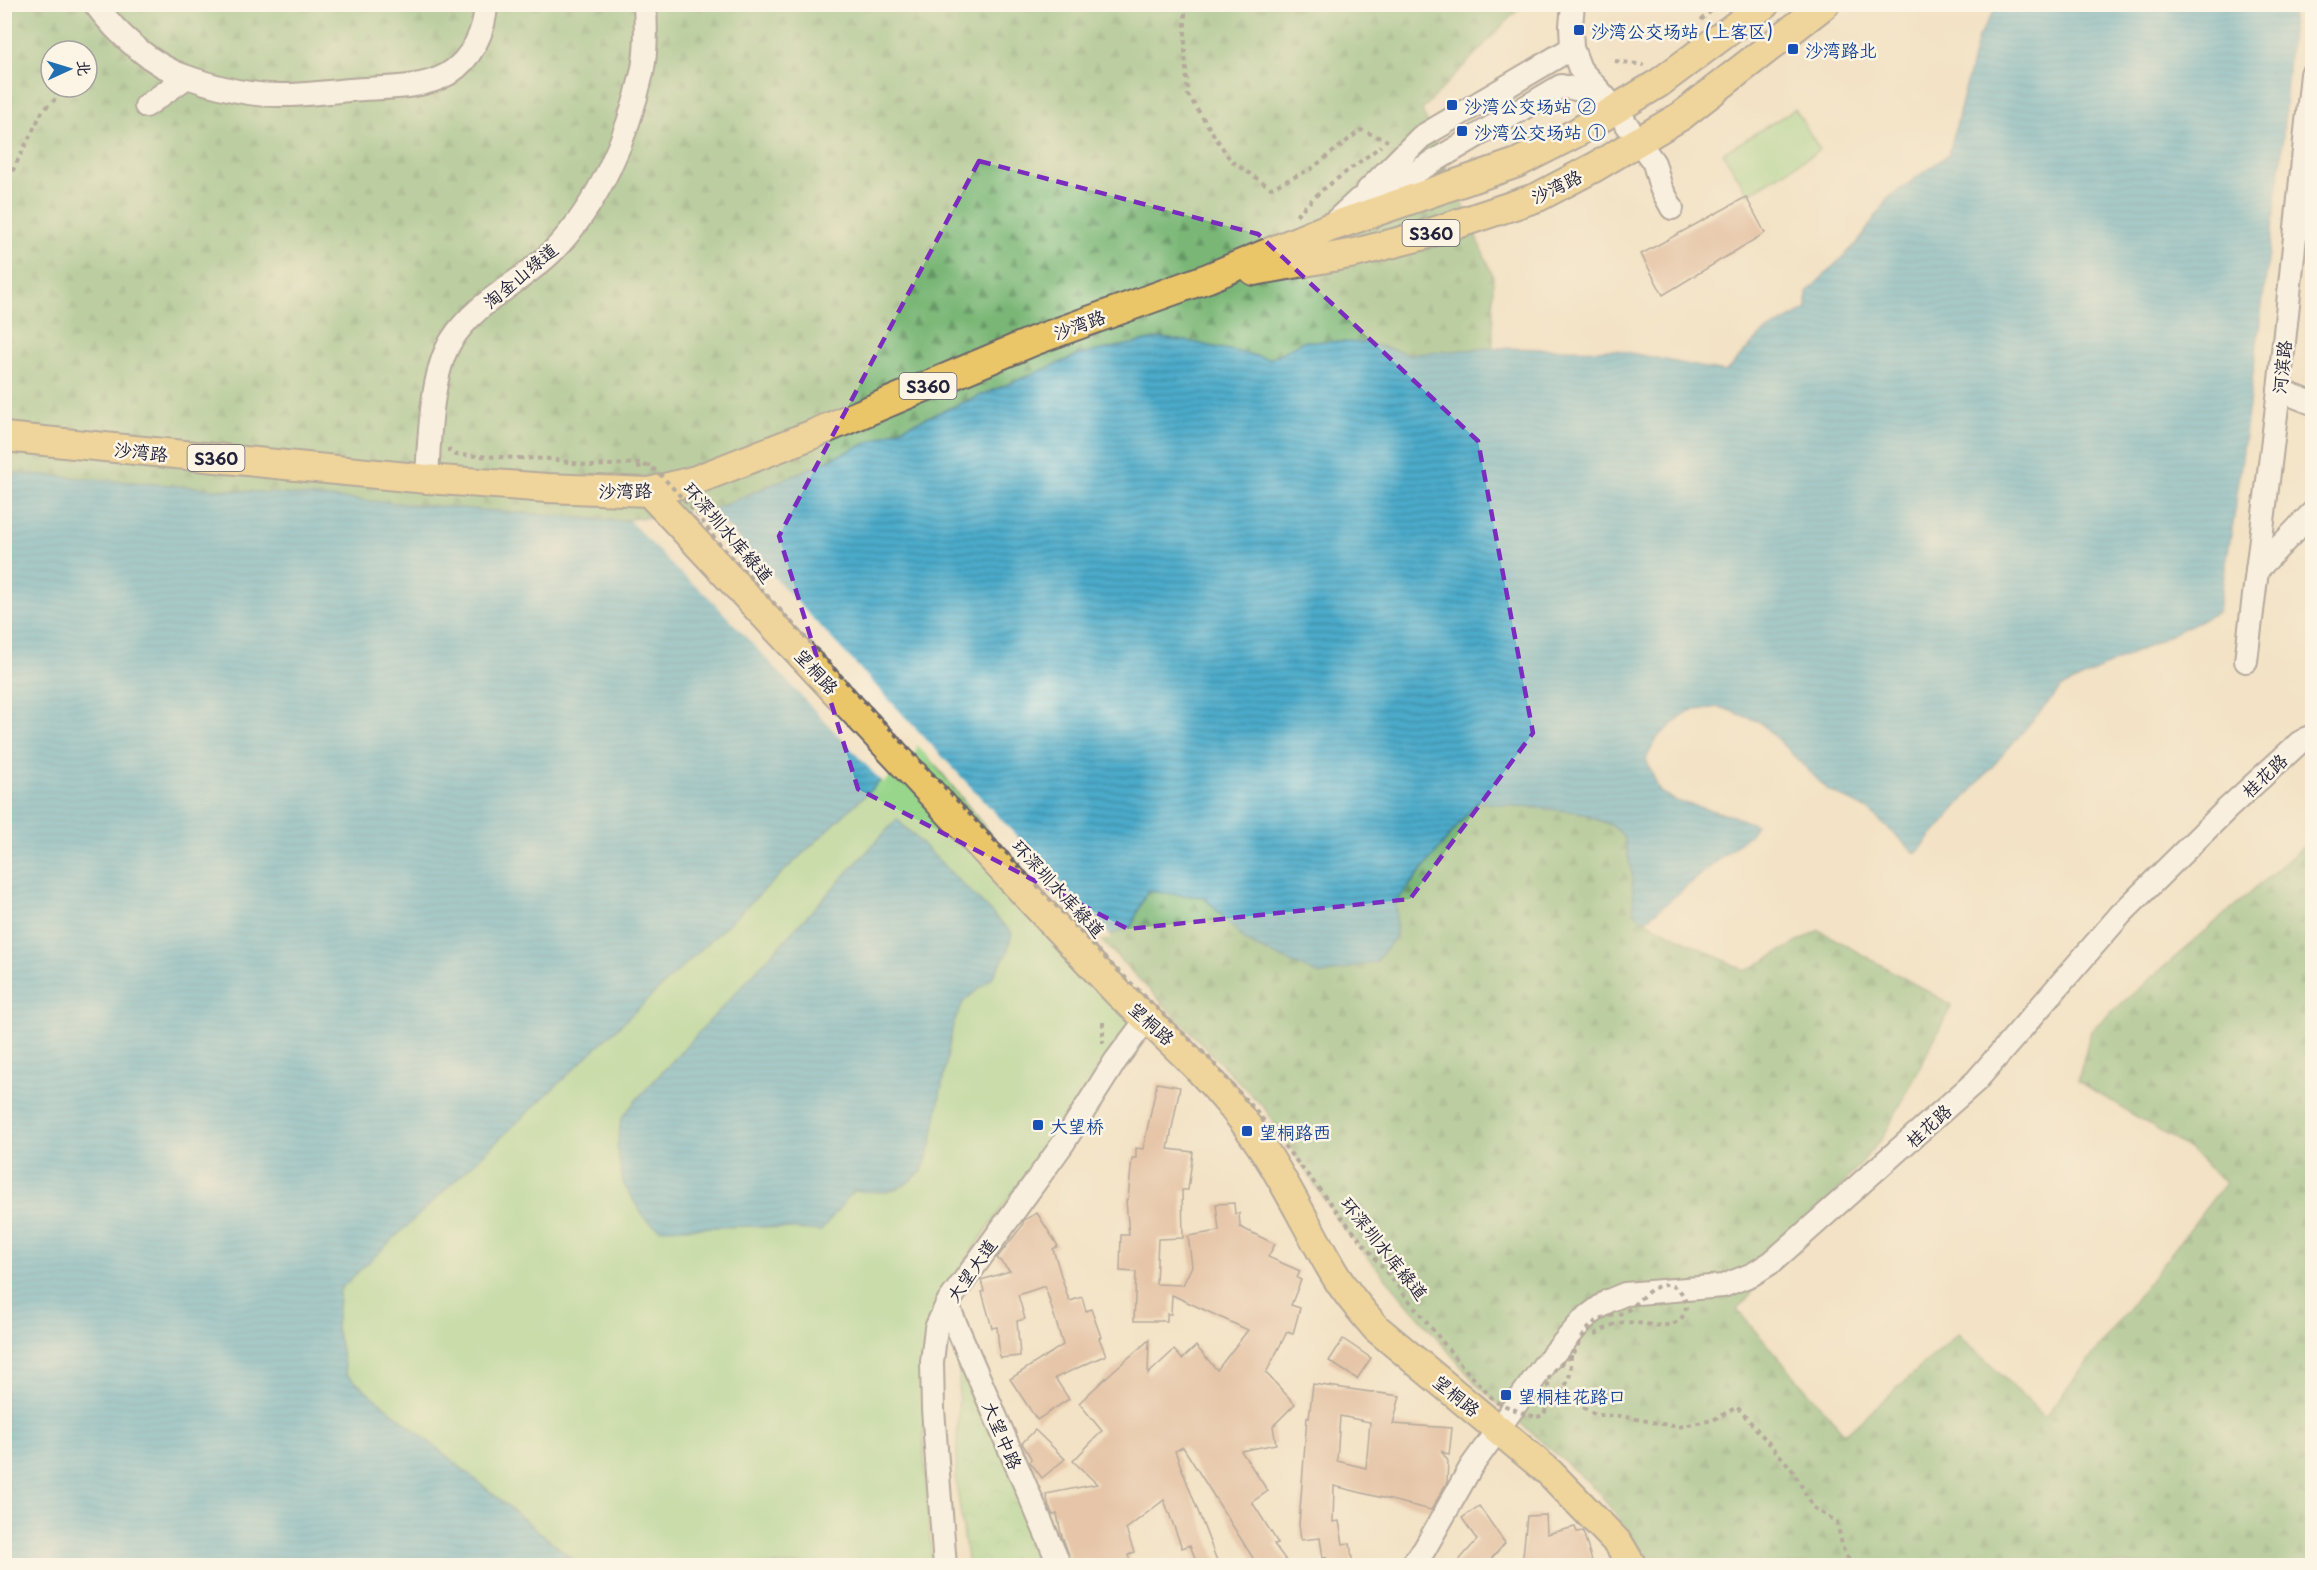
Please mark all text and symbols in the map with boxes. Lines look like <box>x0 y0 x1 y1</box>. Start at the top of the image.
place label: 沙湾公交场站 (上客区) <box>1591 17 1773 44</box>
marker: 沙湾公交场站 (上客区) <box>1572 23 1586 37</box>
place label: 沙湾路北 <box>1805 36 1877 63</box>
north arrow <box>39 39 99 99</box>
marker: 沙湾路北 <box>1786 42 1800 56</box>
text: 北 <box>72 59 97 77</box>
place label: 沙湾公交场站 ② <box>1464 92 1596 119</box>
marker: 沙湾公交场站 ② <box>1445 98 1459 112</box>
place label: 沙湾公交场站 ① <box>1474 118 1606 145</box>
marker: 沙湾公交场站 ① <box>1455 124 1469 138</box>
street label: 沙湾路 <box>1526 162 1586 210</box>
road number: S360 <box>1402 220 1460 246</box>
street label: 淘金山绿道 <box>477 236 563 314</box>
street label: 沙湾路 <box>1049 302 1109 346</box>
street label: 河滨路 <box>2265 339 2297 395</box>
road number: S360 <box>900 373 956 399</box>
street label: 沙湾路 <box>113 435 169 467</box>
road number: S360 <box>188 445 244 471</box>
street label: 沙湾路 <box>598 476 652 504</box>
street label: 环深圳水库緑道 <box>677 476 781 588</box>
street label: 望桐路 <box>789 642 845 700</box>
street label: 桂花路 <box>2235 747 2293 803</box>
street label: 环深圳水库緑道 <box>1006 833 1112 943</box>
street label: 望桐路 <box>1123 995 1181 1051</box>
street label: 桂花路 <box>1899 1097 1957 1153</box>
place label: 大望桥 <box>1050 1112 1104 1139</box>
marker: 大望桥 <box>1031 1118 1045 1132</box>
place label: 望桐路西 <box>1259 1118 1331 1145</box>
marker: 望桐路西 <box>1240 1124 1254 1138</box>
street label: 环深圳水库緑道 <box>1335 1191 1435 1305</box>
street label: 大望大道 <box>939 1233 1003 1307</box>
street label: 望桐路 <box>1428 1368 1486 1422</box>
place label: 望桐桂花路口 <box>1518 1382 1626 1409</box>
marker: 望桐桂花路口 <box>1499 1388 1513 1402</box>
street label: 大望中路 <box>977 1397 1029 1473</box>

